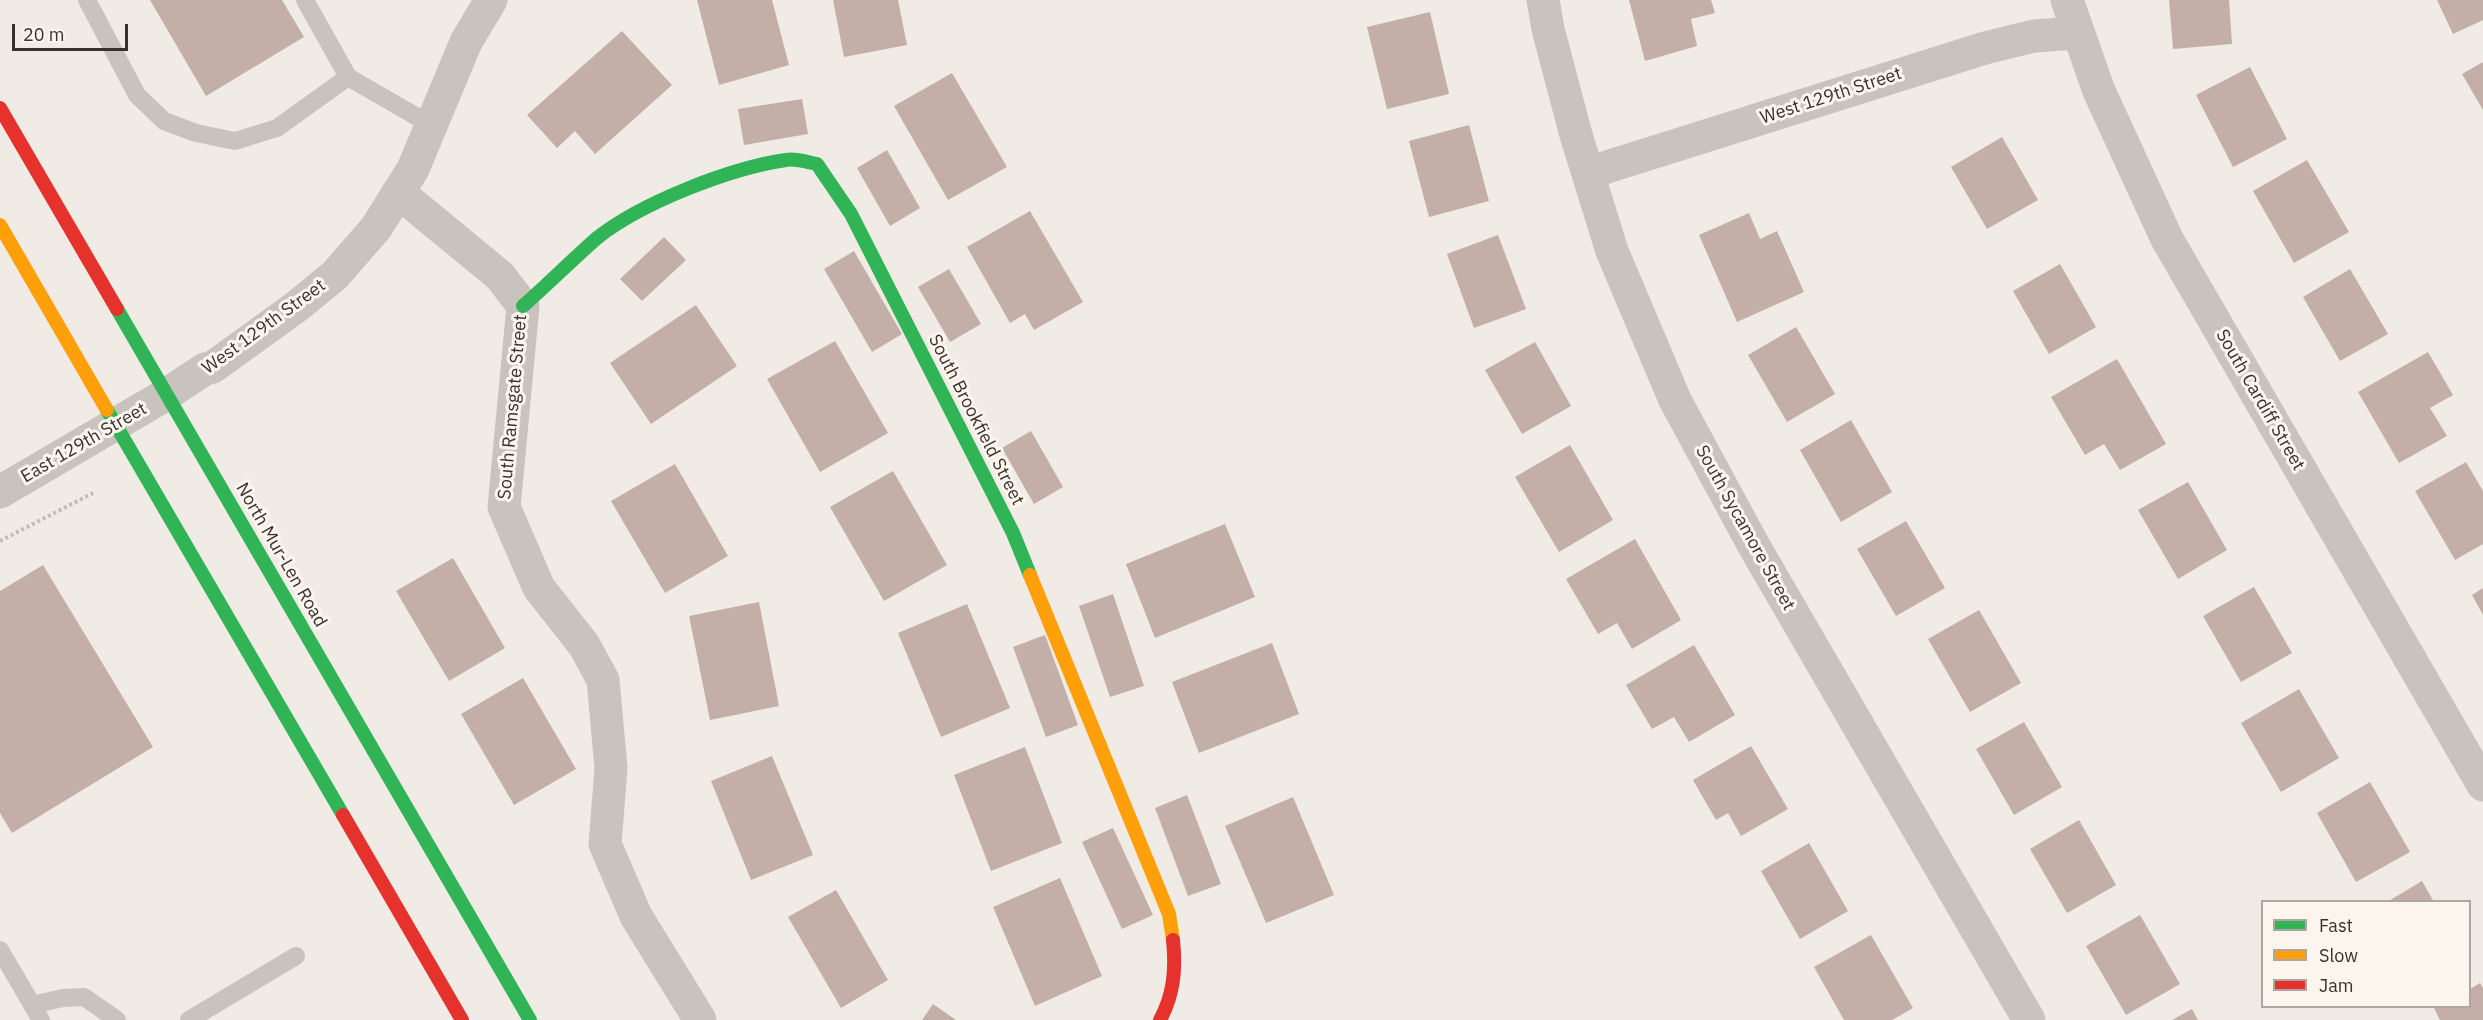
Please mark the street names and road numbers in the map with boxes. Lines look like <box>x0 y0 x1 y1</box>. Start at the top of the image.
street label: West 129th Street <box>1758 63 1904 129</box>
street label: West 129th Street <box>198 275 330 379</box>
street label: South Ramsgate Street <box>494 314 532 500</box>
street label: South Cardiff Street <box>2211 326 2309 474</box>
street label: South Brookfield Street <box>924 331 1028 509</box>
street label: East 129th Street <box>17 398 151 488</box>
street label: South Sycamore Street <box>1691 442 1799 614</box>
street label: North Mur-Len Road <box>231 479 331 631</box>

